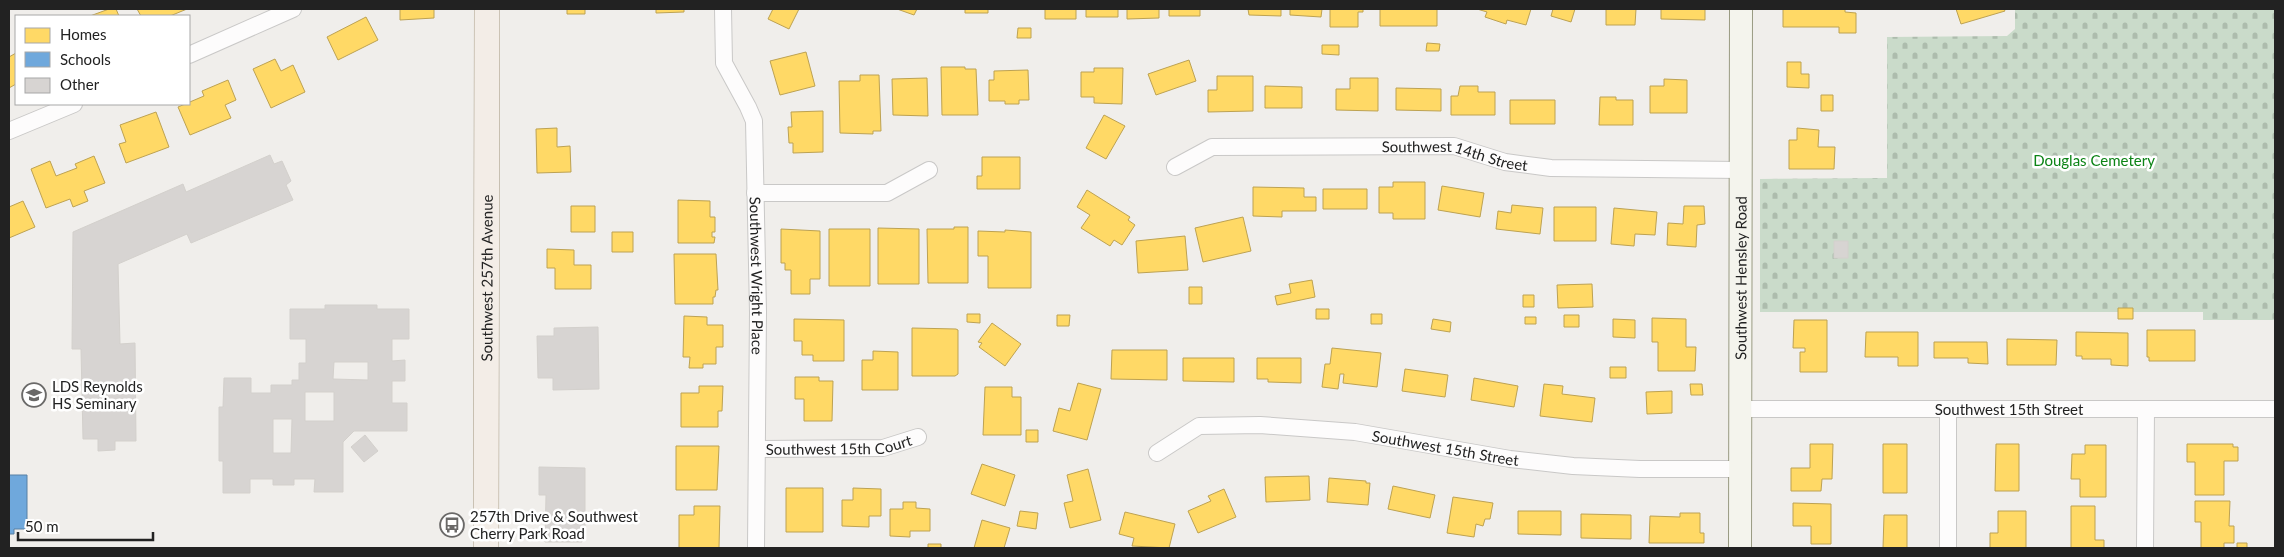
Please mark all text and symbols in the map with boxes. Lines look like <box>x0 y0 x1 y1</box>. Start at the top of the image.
legend <box>15 15 190 105</box>
text: Homes <box>60 25 106 43</box>
text: Schools <box>60 50 111 68</box>
text: Other <box>60 75 100 93</box>
street label: Southwest 14th Street <box>1382 137 1529 174</box>
park label: Douglas Cemetery <box>2033 151 2155 169</box>
street label: Southwest 257th Avenue <box>477 194 496 362</box>
street label: Southwest Wright Place <box>747 196 767 355</box>
street label: Southwest Hensley Road <box>1731 196 1750 360</box>
place label: LDS Reynolds HS Seminary <box>52 377 143 412</box>
school or university icon: LDS Reynolds HS Seminary <box>21 382 47 408</box>
street label: Southwest 15th Street <box>1935 400 2084 418</box>
street label: Southwest 15th Street <box>1371 426 1520 469</box>
street label: Southwest 15th Court <box>766 430 914 458</box>
place label: 257th Drive & Southwest Cherry Park Road <box>470 507 639 542</box>
scale bar <box>18 510 152 542</box>
bus stop icon: 257th Drive & Southwest Cherry Park Road <box>439 512 465 538</box>
text: 50 m <box>25 517 59 535</box>

